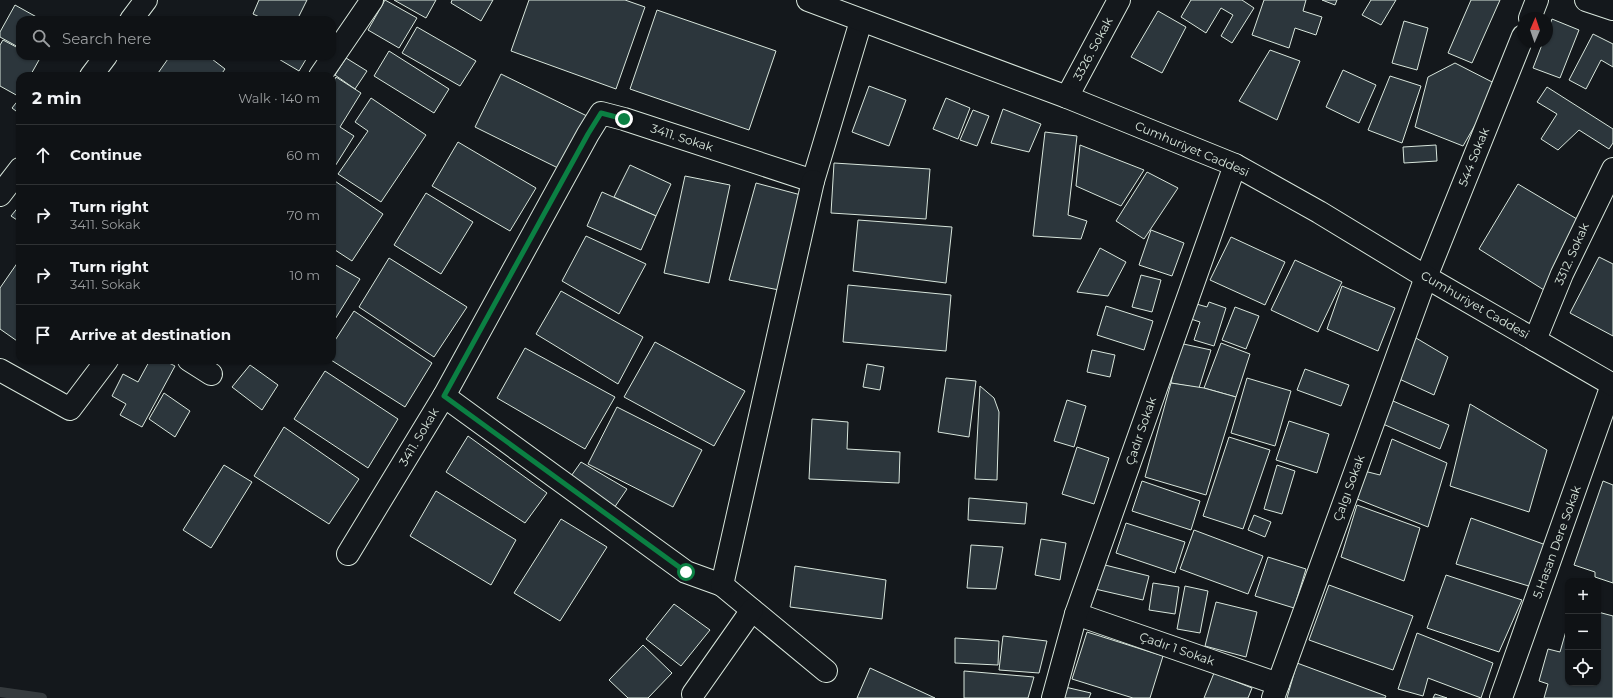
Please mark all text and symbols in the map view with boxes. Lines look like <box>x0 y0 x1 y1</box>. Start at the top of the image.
north arrow <box>1517 12 1553 48</box>
street label: 3326. Sokak <box>1070 14 1116 83</box>
search box <box>16 16 336 60</box>
icon: search <box>30 27 52 49</box>
text: Search here <box>62 29 151 48</box>
text: 2 min <box>32 88 82 108</box>
text: Walk · 140 m <box>238 90 320 106</box>
route end <box>615 110 633 128</box>
street label: Cumhuriyet Caddesi <box>1133 118 1252 179</box>
street label: 3411. Sokak <box>649 120 716 155</box>
street label: 544 Sokak <box>1455 124 1492 188</box>
icon: ahead <box>32 144 54 166</box>
text: Continue <box>70 145 142 164</box>
text: 60 m <box>286 147 320 163</box>
text: Turn right <box>70 197 149 216</box>
icon: right <box>32 204 54 226</box>
text: 70 m <box>287 207 320 223</box>
text: 3411. Sokak <box>70 216 140 232</box>
street label: 3312. Sokak <box>1551 220 1592 287</box>
text: Turn right <box>70 257 149 276</box>
icon: right <box>32 264 54 286</box>
text: 10 m <box>290 267 320 283</box>
street label: Cumhuriyet Caddesi <box>1418 267 1532 342</box>
text: 3411. Sokak <box>70 276 140 292</box>
icon: arrive <box>32 324 54 346</box>
text: Arrive at destination <box>70 325 231 344</box>
street label: Çadır Sokak <box>1122 394 1159 467</box>
street label: 3411. Sokak <box>395 404 442 468</box>
street label: Çalgı Sokak <box>1330 452 1368 523</box>
street label: 5.Hasan Dere Sokak <box>1529 483 1584 600</box>
route start <box>677 563 695 581</box>
map controls <box>1565 578 1601 686</box>
button: + <box>1565 578 1601 614</box>
button: − <box>1565 614 1601 650</box>
street label: Çadır 1 Sokak <box>1138 629 1217 669</box>
button: locate <box>1565 650 1601 686</box>

